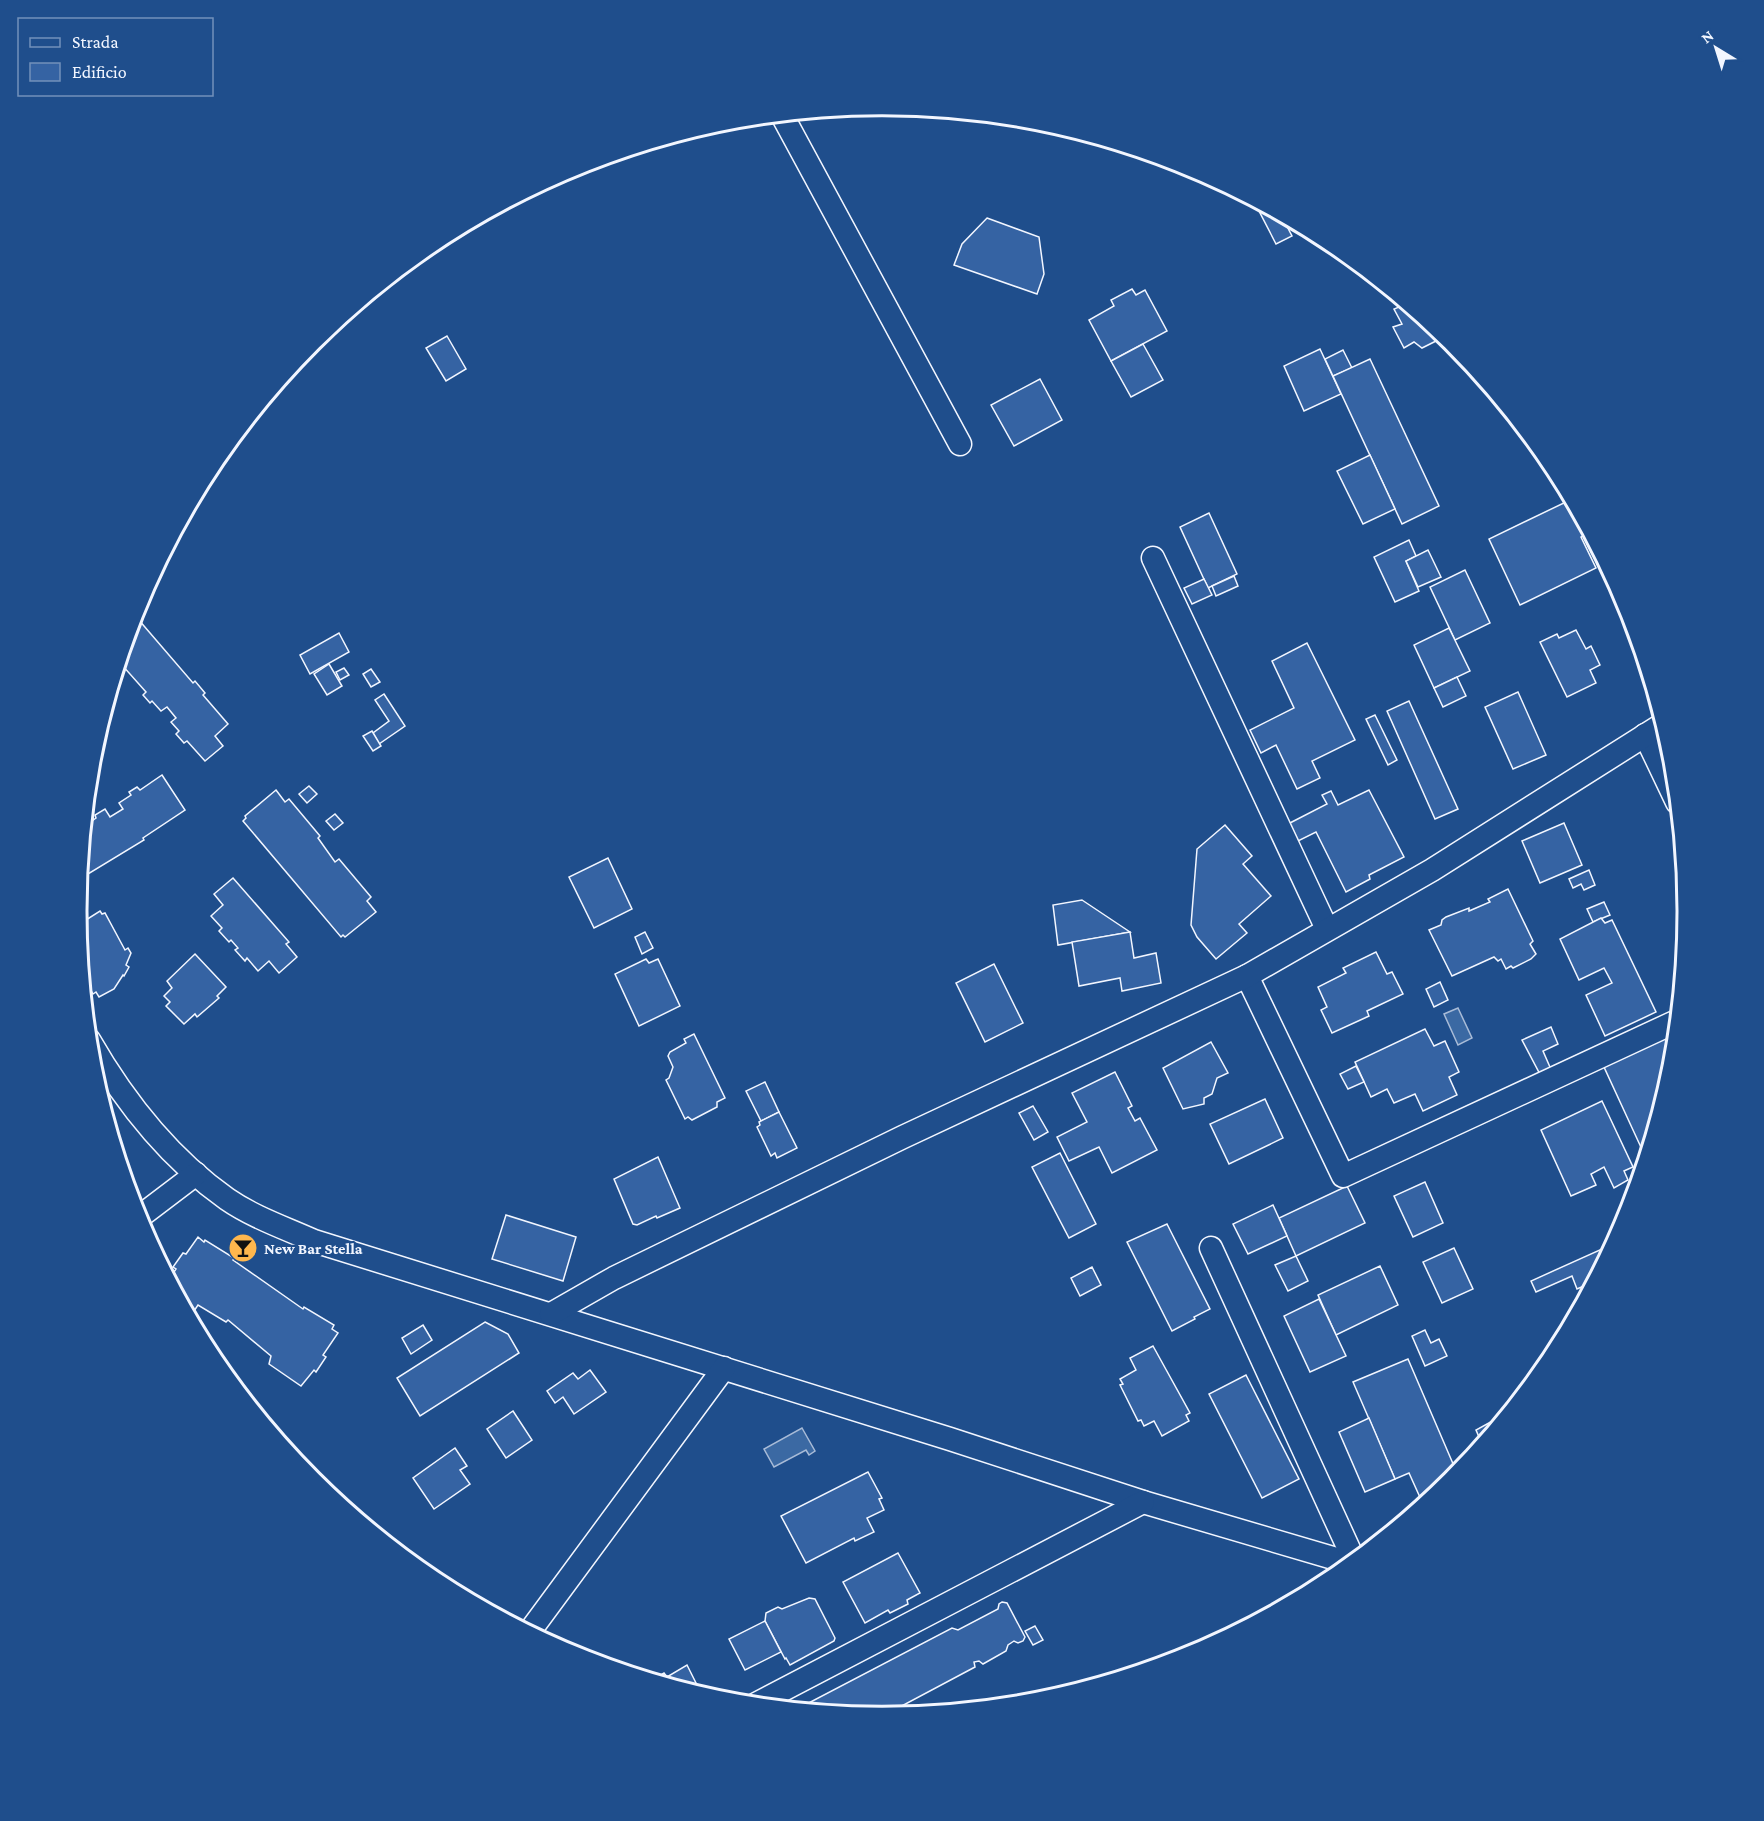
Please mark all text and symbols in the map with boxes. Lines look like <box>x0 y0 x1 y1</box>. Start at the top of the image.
legend <box>18 18 213 96</box>
north arrow <box>1686 18 1746 78</box>
text: N <box>1698 26 1717 47</box>
text: Strada <box>72 32 119 52</box>
text: Edificio <box>72 62 127 82</box>
bar icon: New Bar Stella <box>227 1232 259 1264</box>
place label: New Bar Stella <box>264 1240 363 1257</box>

